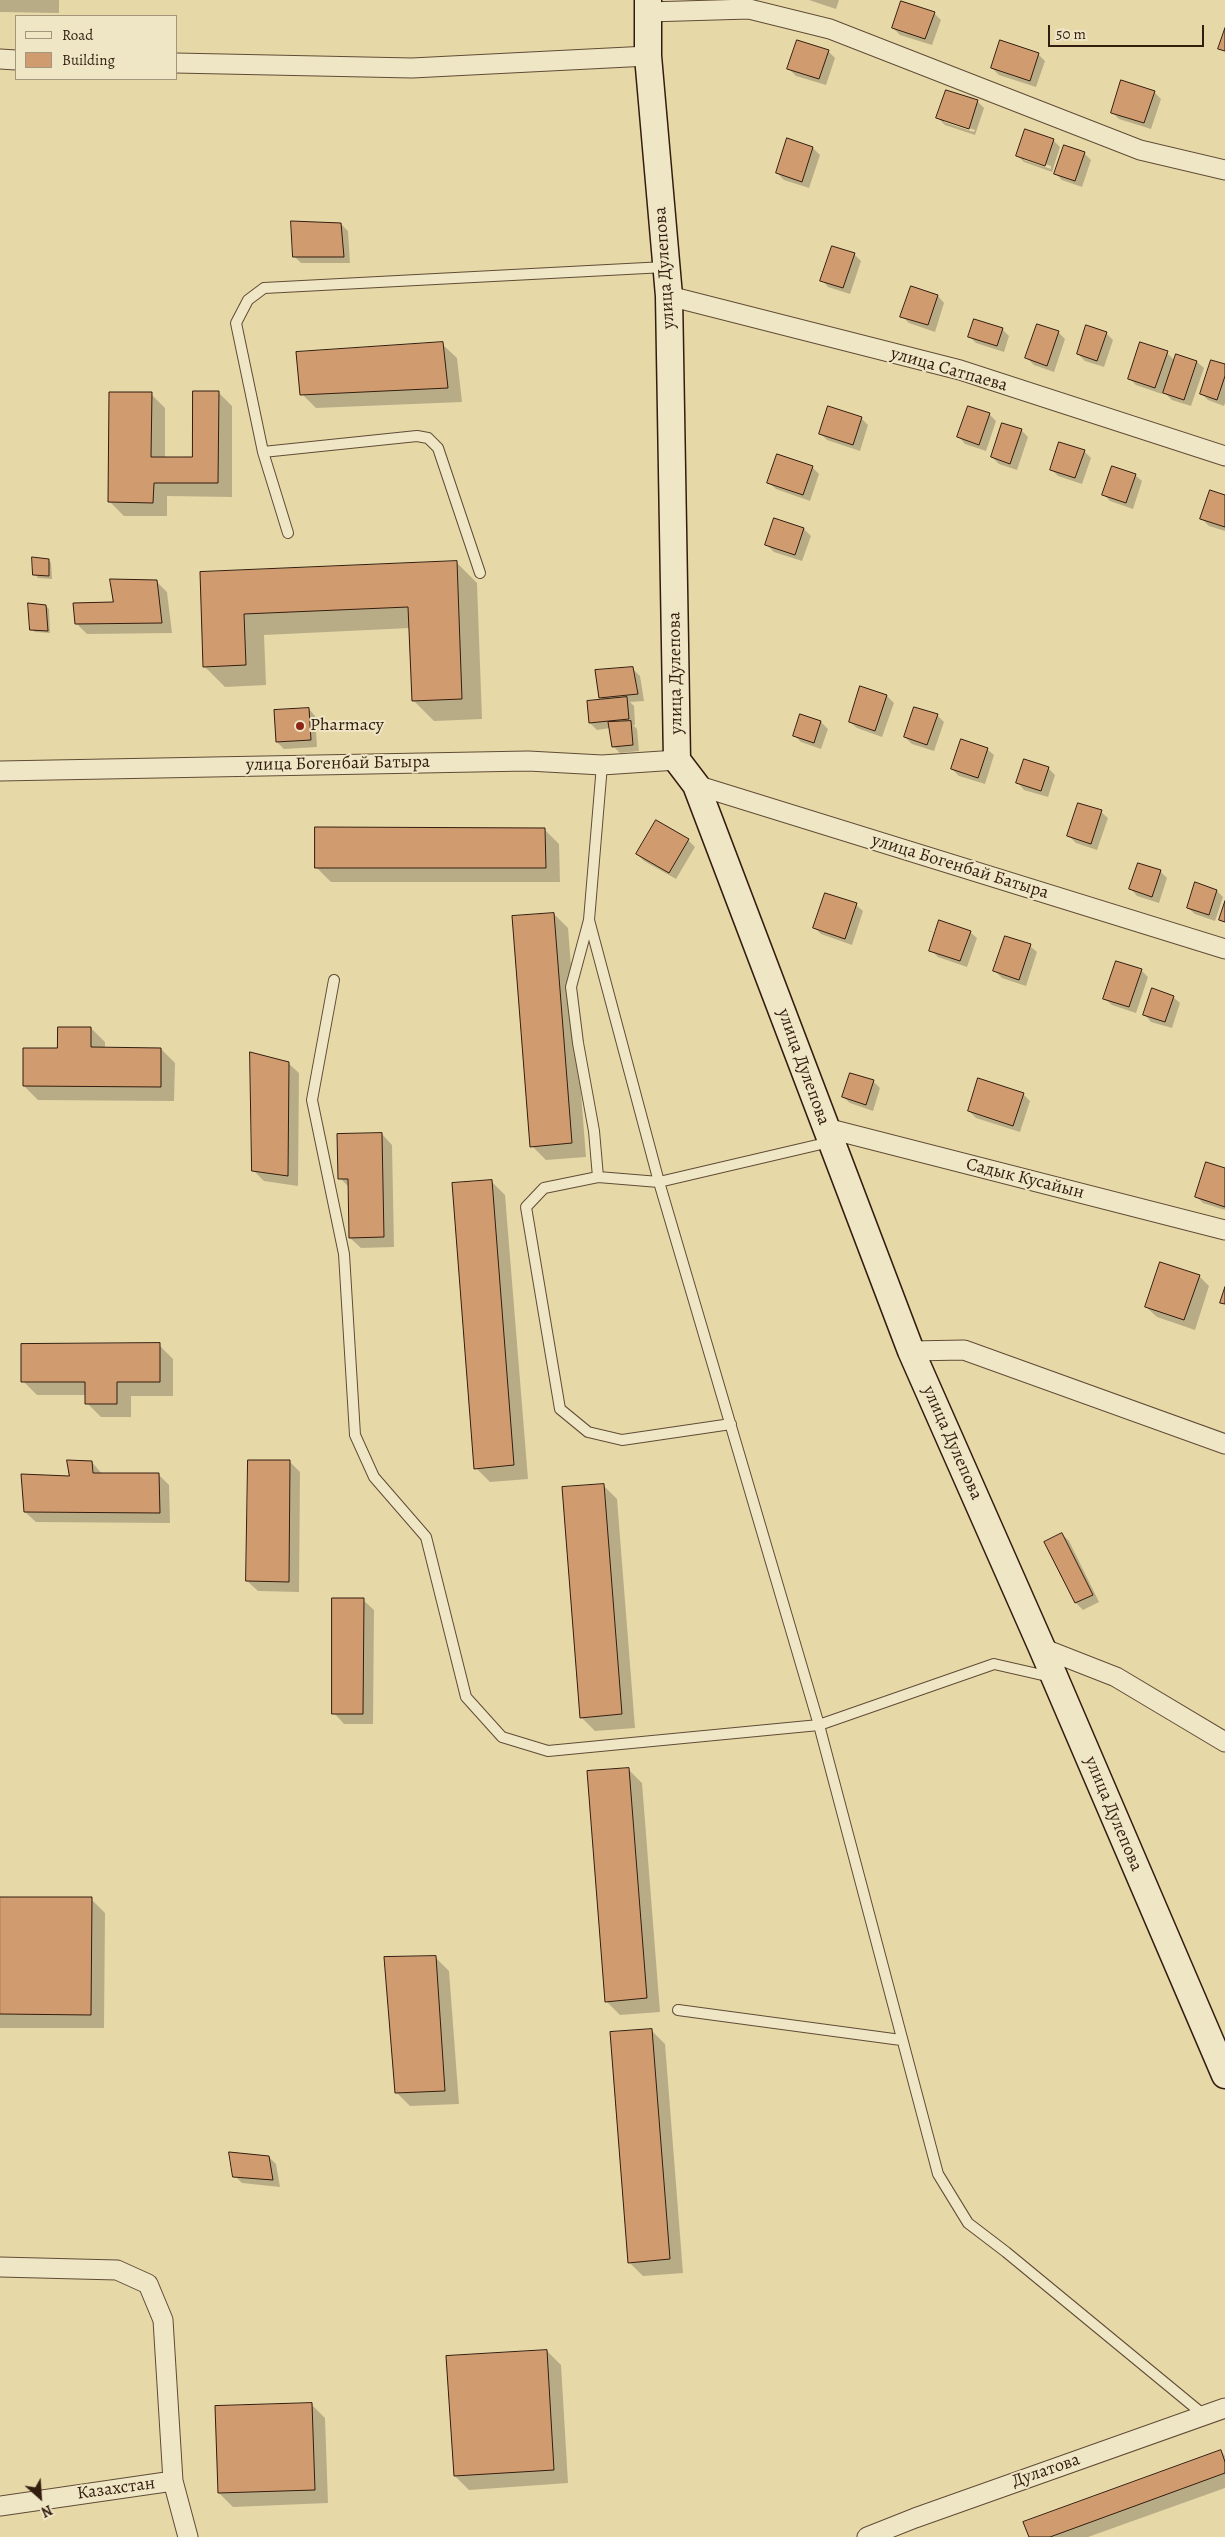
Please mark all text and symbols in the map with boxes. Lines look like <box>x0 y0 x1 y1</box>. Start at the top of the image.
legend <box>15 15 178 80</box>
scale bar <box>1050 15 1206 47</box>
text: 50 m <box>1056 24 1086 44</box>
text: Road <box>62 25 93 45</box>
text: Building <box>62 50 115 70</box>
street label: улица Дулепова <box>650 206 680 330</box>
street label: улица Сатпаева <box>888 343 1010 397</box>
street label: улица Дулепова <box>664 612 688 734</box>
place label: Pharmacy <box>310 715 384 737</box>
marker: Pharmacy <box>294 720 306 732</box>
street label: улица Богенбай Батыра <box>246 752 430 776</box>
street label: улица Богенбай Батыра <box>869 830 1051 904</box>
street label: улица Дулепова <box>772 1006 834 1128</box>
street label: Садык Кусайын <box>964 1154 1086 1204</box>
street label: улица Дулепова <box>917 1383 987 1503</box>
street label: улица Дулепова <box>1079 1753 1147 1875</box>
street label: Дулатова <box>1009 2449 1083 2493</box>
north arrow <box>15 2472 65 2522</box>
street label: Казахстан <box>76 2473 156 2505</box>
text: N <box>38 2500 56 2522</box>

